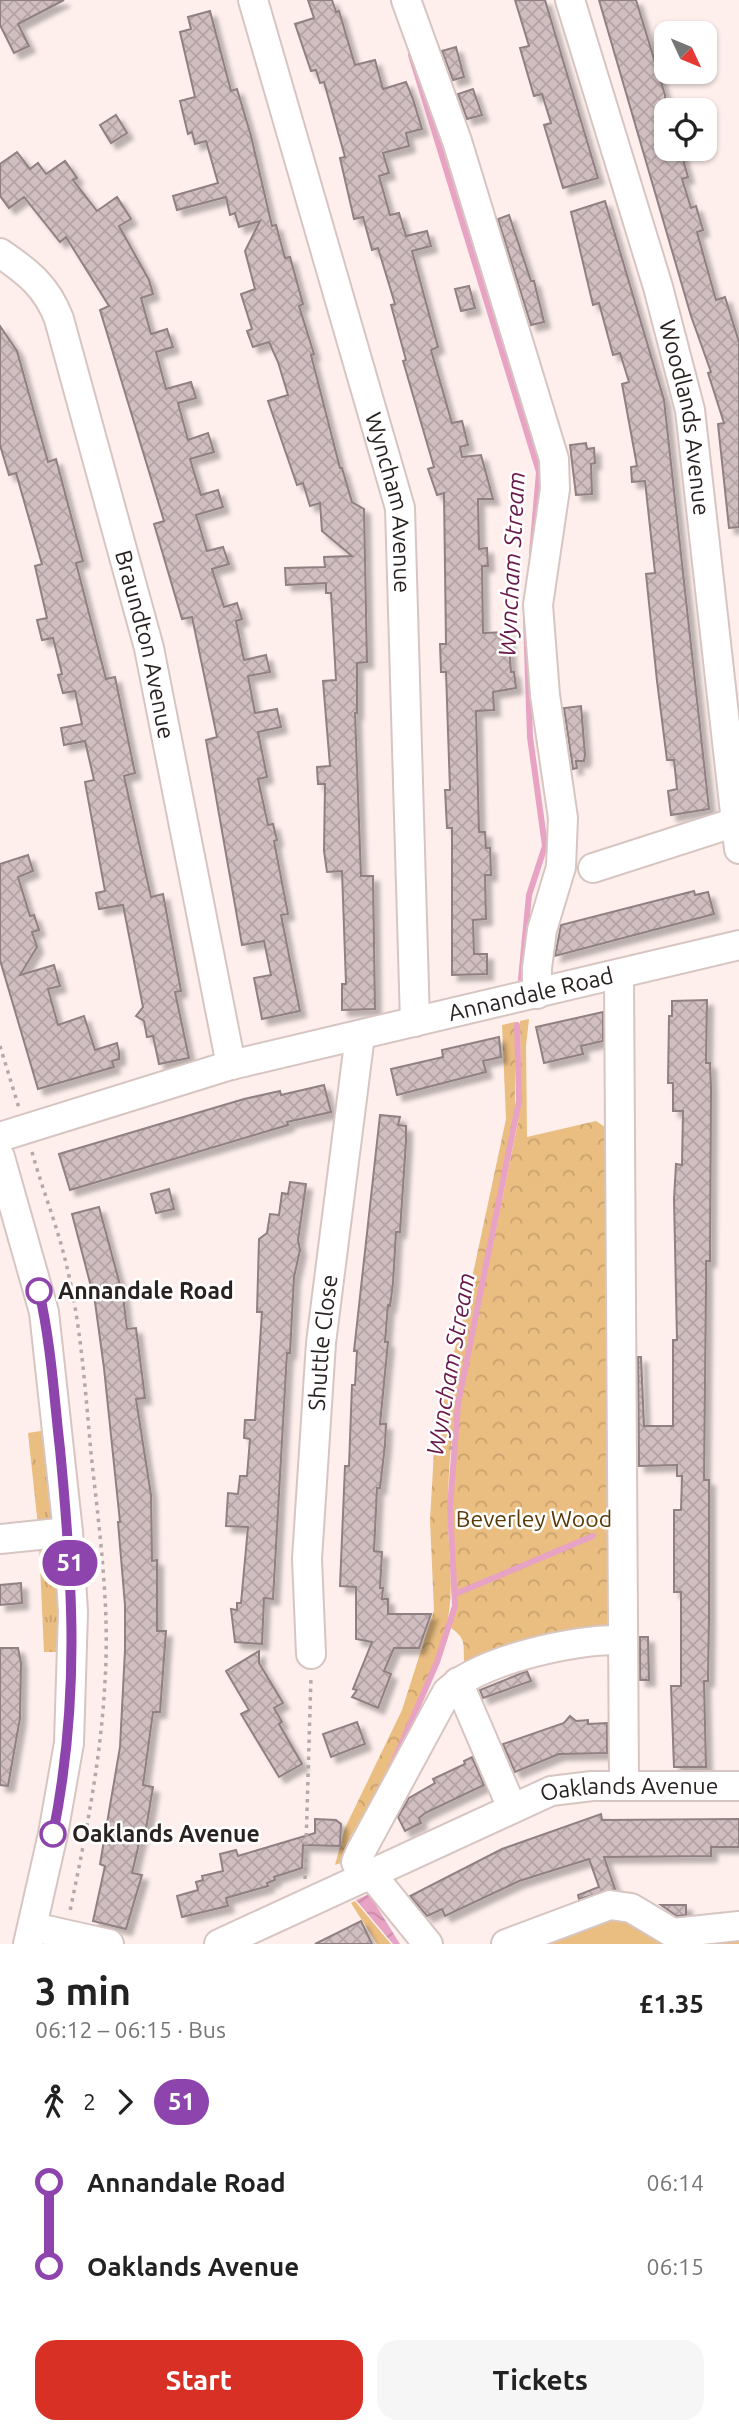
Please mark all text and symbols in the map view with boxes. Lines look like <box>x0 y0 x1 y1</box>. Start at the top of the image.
north arrow <box>654 21 718 84</box>
map controls <box>654 21 717 161</box>
button: locate <box>654 98 717 161</box>
street label: Woodlands Avenue <box>655 317 715 517</box>
street label: Wyncham Avenue <box>361 410 415 593</box>
water label: Wyncham Stream <box>493 471 530 657</box>
street label: Braundton Avenue <box>111 547 180 741</box>
street label: Annandale Road <box>446 962 616 1025</box>
water label: Wyncham Stream <box>421 1270 480 1457</box>
street label: Shuttle Close <box>304 1273 342 1412</box>
marker: Annandale Road <box>26 1278 52 1304</box>
place label: Annandale Road <box>58 1278 234 1303</box>
park label: Beverley Wood <box>456 1506 612 1531</box>
line badge: 51 <box>38 1540 102 1586</box>
text: 51 <box>56 1549 84 1576</box>
street label: Oaklands Avenue <box>536 1773 718 1806</box>
marker: Oaklands Avenue <box>40 1821 66 1847</box>
place label: Oaklands Avenue <box>72 1821 260 1846</box>
text: 3 min <box>35 1970 131 2012</box>
text: £1.35 <box>639 1989 704 2018</box>
text: 06:12 – 06:15 · Bus <box>35 2017 226 2042</box>
icon: walk <box>35 2083 73 2121</box>
icon: forward <box>106 2083 144 2121</box>
text: 51 <box>168 2088 195 2115</box>
text: 2 <box>83 2089 96 2114</box>
text: Annandale Road <box>87 2168 286 2197</box>
text: 06:14 <box>646 2170 704 2195</box>
text: Oaklands Avenue <box>87 2252 299 2281</box>
text: 06:15 <box>646 2254 704 2279</box>
button: Start <box>35 2340 363 2420</box>
button: Tickets <box>377 2340 704 2420</box>

